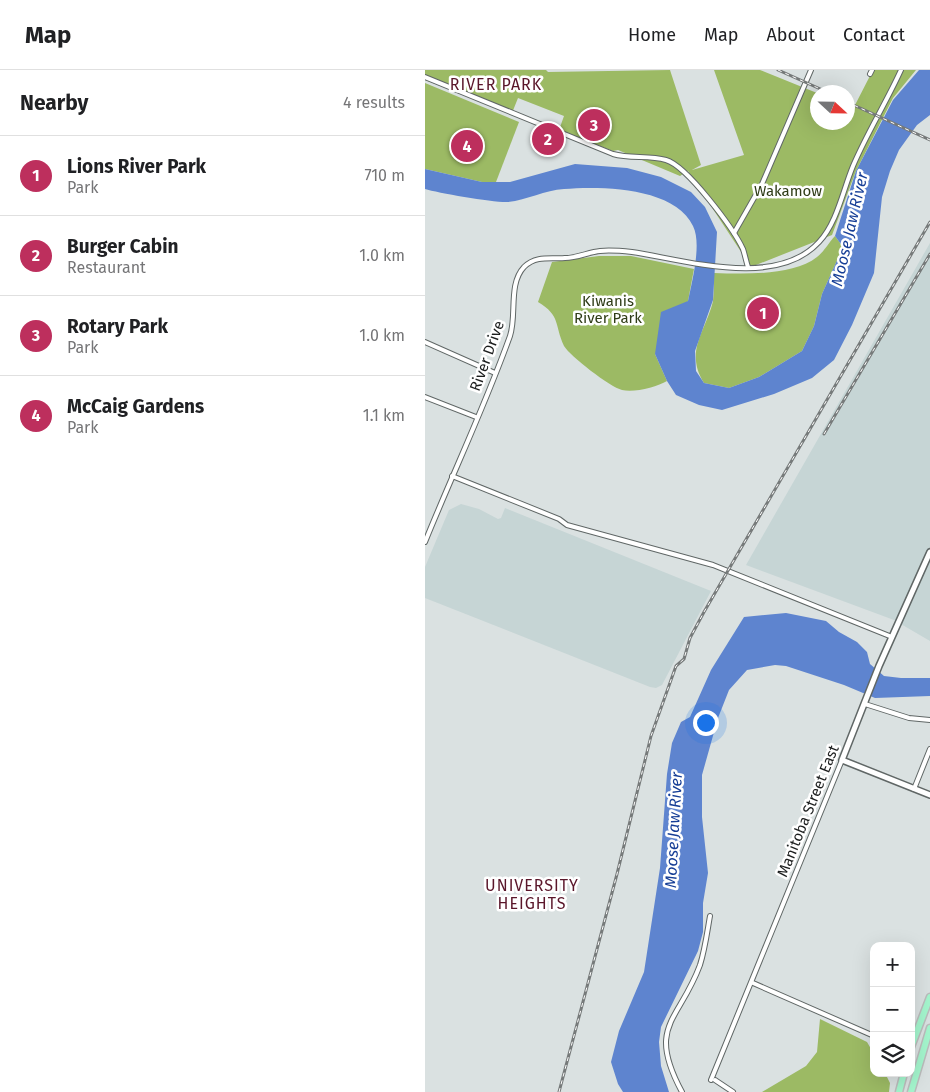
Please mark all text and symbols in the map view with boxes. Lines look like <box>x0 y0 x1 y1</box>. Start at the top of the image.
text: Map <box>25 21 71 49</box>
text: Home <box>628 24 676 46</box>
text: Map <box>704 24 738 46</box>
text: About <box>766 24 815 46</box>
text: Contact <box>843 24 905 46</box>
district label: RIVER PARK <box>450 75 542 94</box>
north arrow <box>810 85 855 130</box>
text: Nearby <box>20 90 88 116</box>
text: 4 results <box>343 93 405 112</box>
pin: 3 <box>578 106 610 144</box>
pin: 2 <box>532 120 564 158</box>
pin: 4 <box>451 127 483 165</box>
text: Lions River Park <box>67 155 206 178</box>
text: 1 <box>32 166 40 185</box>
text: 710 m <box>364 166 405 185</box>
water label: Moose Jaw River <box>827 169 872 288</box>
text: Park <box>67 178 99 197</box>
park label: Wakamow <box>754 182 822 200</box>
text: Burger Cabin <box>67 235 178 258</box>
text: 2 <box>32 246 40 265</box>
text: 1.0 km <box>359 246 405 265</box>
text: Restaurant <box>67 258 146 277</box>
park label: Kiwanis River Park <box>574 292 642 327</box>
pin: 1 <box>747 294 779 332</box>
text: Rotary Park <box>67 315 168 338</box>
street label: River Drive <box>466 318 508 394</box>
text: 3 <box>32 326 40 345</box>
text: 1.0 km <box>359 326 405 345</box>
text: Park <box>67 338 99 357</box>
text: McCaig Gardens <box>67 395 204 418</box>
text: 4 <box>31 406 41 425</box>
text: 1.1 km <box>363 406 405 425</box>
text: Park <box>67 418 99 437</box>
your location <box>693 710 719 736</box>
street label: Manitoba Street East <box>773 742 843 880</box>
water label: Moose Jaw River <box>661 771 686 889</box>
district label: UNIVERSITY HEIGHTS <box>485 876 579 913</box>
map controls <box>870 942 915 1077</box>
button: + <box>870 942 915 987</box>
button: − <box>870 987 915 1032</box>
button: layers <box>870 1032 915 1077</box>

